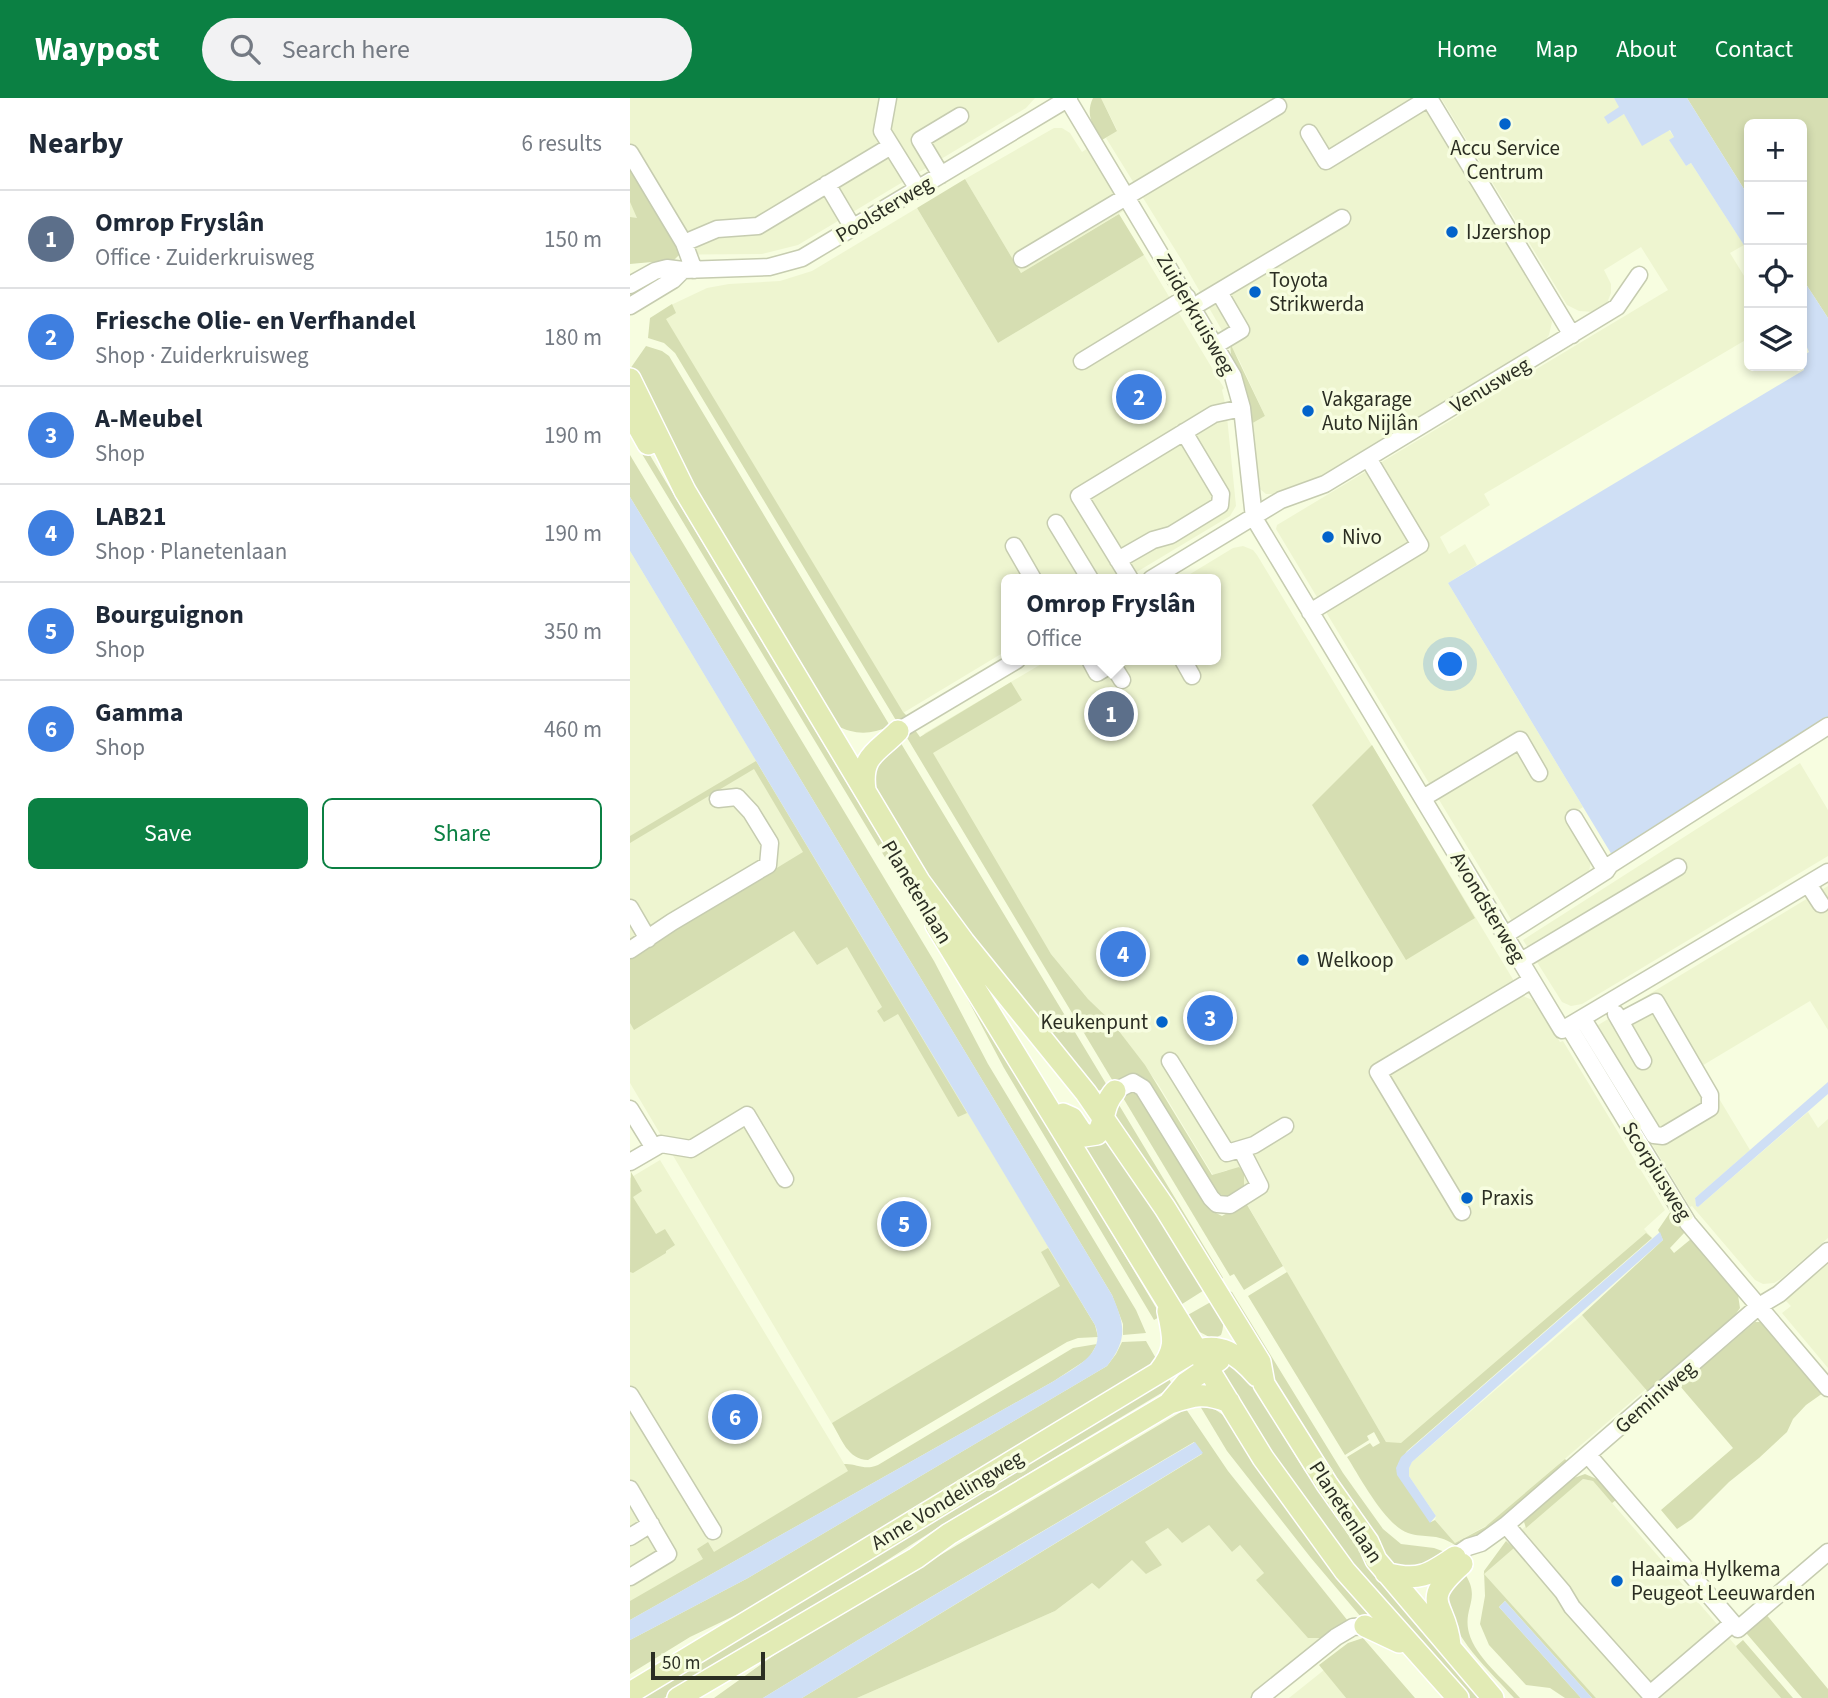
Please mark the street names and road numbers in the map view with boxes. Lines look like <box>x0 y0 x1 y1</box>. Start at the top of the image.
street label: Poolsterweg <box>830 168 939 250</box>
street label: Zuiderkruisweg <box>1149 248 1243 381</box>
street label: Venusweg <box>1444 349 1536 421</box>
street label: Planetenlaan <box>874 834 960 950</box>
street label: Avondsterweg <box>1443 846 1533 968</box>
street label: Scorpiusweg <box>1615 1116 1700 1227</box>
street label: Geminiweg <box>1608 1353 1702 1441</box>
street label: Anne Vondelingweg <box>865 1442 1029 1557</box>
street label: Planetenlaan <box>1302 1455 1390 1569</box>

